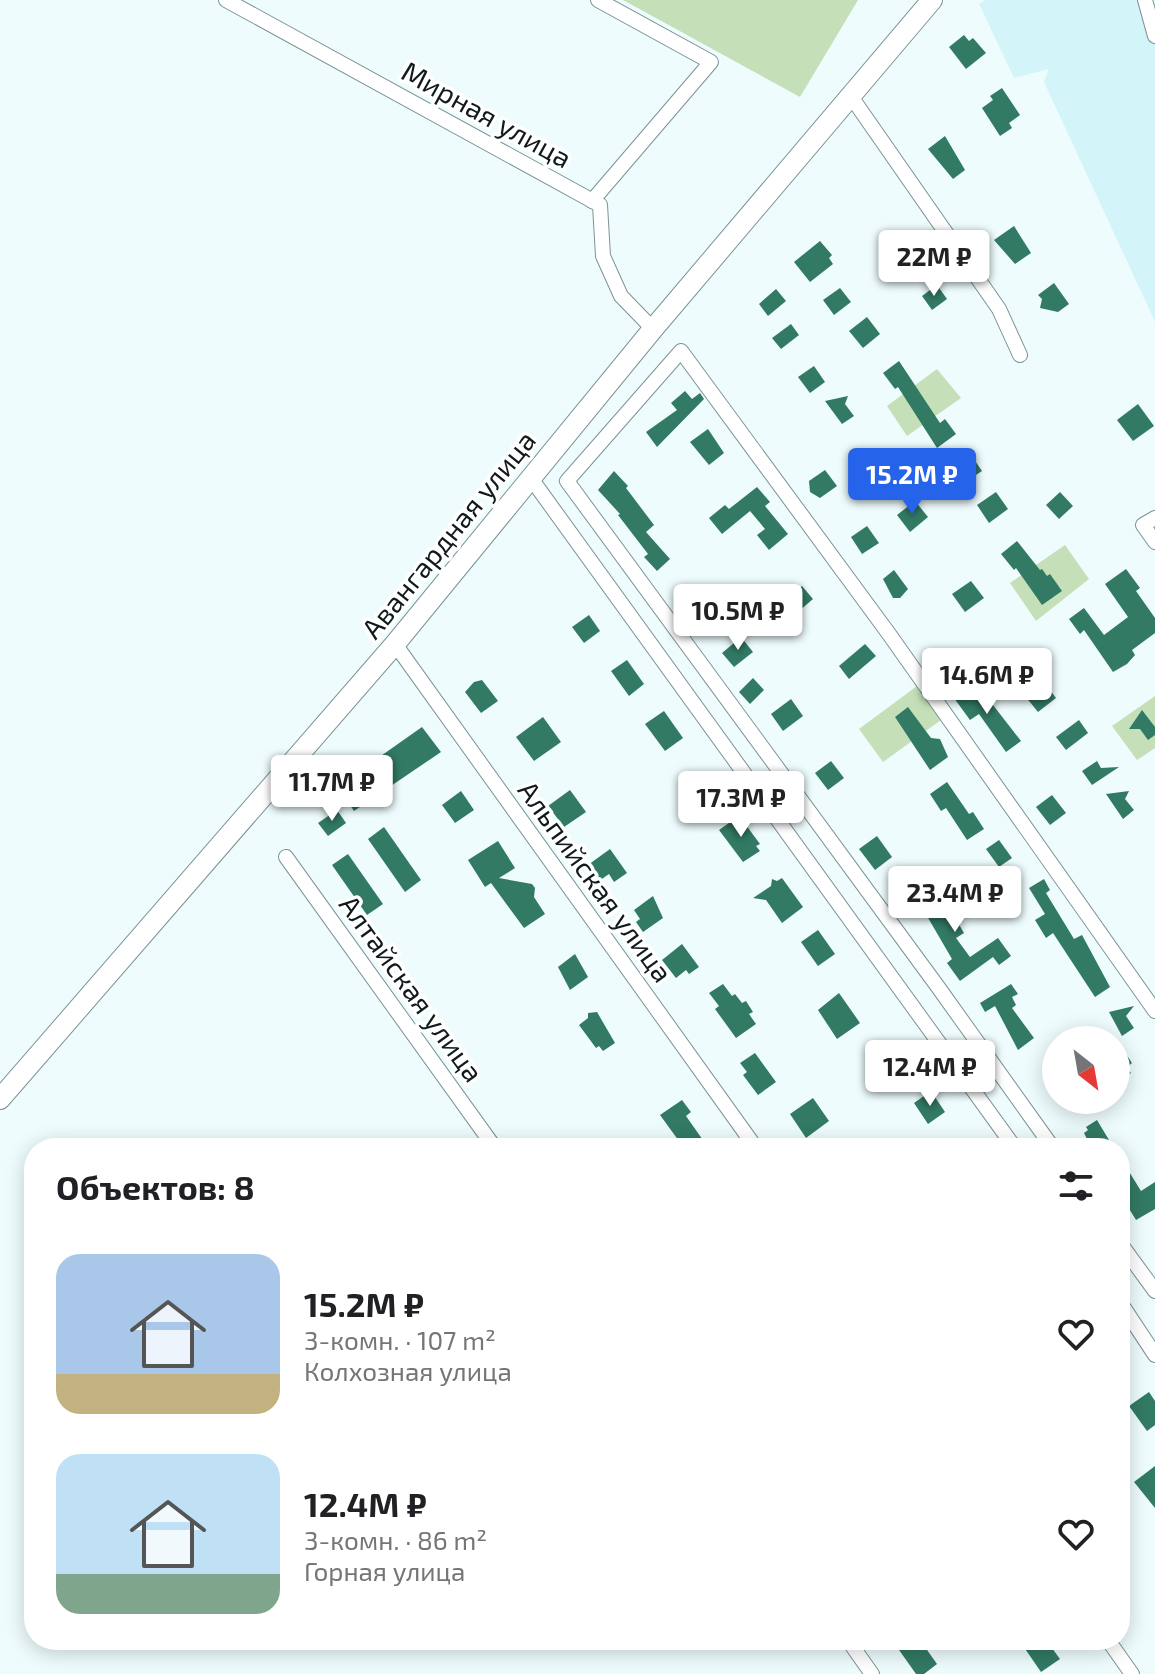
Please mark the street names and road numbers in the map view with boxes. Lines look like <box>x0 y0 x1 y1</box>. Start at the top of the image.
street label: Мирная улица <box>396 53 578 175</box>
street label: Авангардная улица <box>354 423 542 645</box>
street label: Альпийская улица <box>512 774 680 988</box>
street label: Алтайская улица <box>333 888 491 1088</box>

